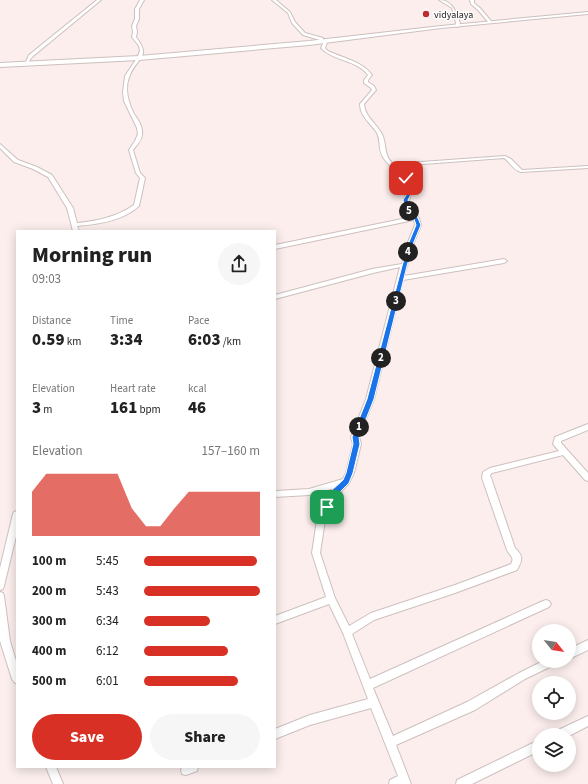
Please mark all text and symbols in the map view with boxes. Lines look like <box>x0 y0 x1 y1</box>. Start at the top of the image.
place label: vidyalaya <box>434 8 473 22</box>
marker: vidyalaya <box>421 9 431 19</box>
pin <box>389 161 423 195</box>
icon: check <box>395 167 417 189</box>
pin: 5 <box>399 201 419 221</box>
text: 5 <box>406 203 412 218</box>
text: Morning run <box>32 239 152 271</box>
pin: 4 <box>398 242 418 262</box>
button: share <box>218 243 260 285</box>
text: 4 <box>405 244 411 259</box>
text: 09:03 <box>32 270 61 288</box>
pin: 3 <box>386 291 406 311</box>
text: 3 <box>393 293 399 308</box>
text: Distance <box>32 313 71 328</box>
text: Time <box>110 313 133 328</box>
text: Pace <box>188 313 210 328</box>
text: 0.59 <box>32 328 65 352</box>
text: 3:34 <box>110 328 143 352</box>
text: 6:03 <box>188 328 221 352</box>
text: km <box>65 334 81 349</box>
text: /km <box>221 334 241 349</box>
pin: 2 <box>371 348 391 368</box>
text: 2 <box>378 350 384 365</box>
text: Elevation <box>32 381 75 396</box>
text: Heart rate <box>110 381 156 396</box>
text: kcal <box>188 381 207 396</box>
text: 3 <box>32 396 41 420</box>
text: 161 <box>110 396 137 420</box>
text: 46 <box>188 396 206 420</box>
text: m <box>41 402 52 417</box>
text: bpm <box>137 402 161 417</box>
pin: 1 <box>349 417 369 437</box>
text: 1 <box>356 419 362 434</box>
text: Elevation <box>32 442 83 460</box>
text: 157–160 m <box>202 442 260 460</box>
pin <box>310 490 344 524</box>
icon: arrive <box>316 496 338 518</box>
text: 100 m <box>32 552 66 570</box>
text: 5:45 <box>96 552 119 570</box>
text: 200 m <box>32 582 66 600</box>
text: 5:43 <box>96 582 119 600</box>
text: 300 m <box>32 612 66 630</box>
text: 6:34 <box>96 612 119 630</box>
north arrow <box>532 624 576 668</box>
map controls <box>532 624 576 772</box>
text: 400 m <box>32 642 66 660</box>
text: 6:12 <box>96 642 119 660</box>
text: 500 m <box>32 672 66 690</box>
text: 6:01 <box>96 672 119 690</box>
button: locate <box>532 676 576 720</box>
button: Save <box>32 714 142 760</box>
button: Share <box>150 714 260 760</box>
button: layers <box>532 728 576 772</box>

